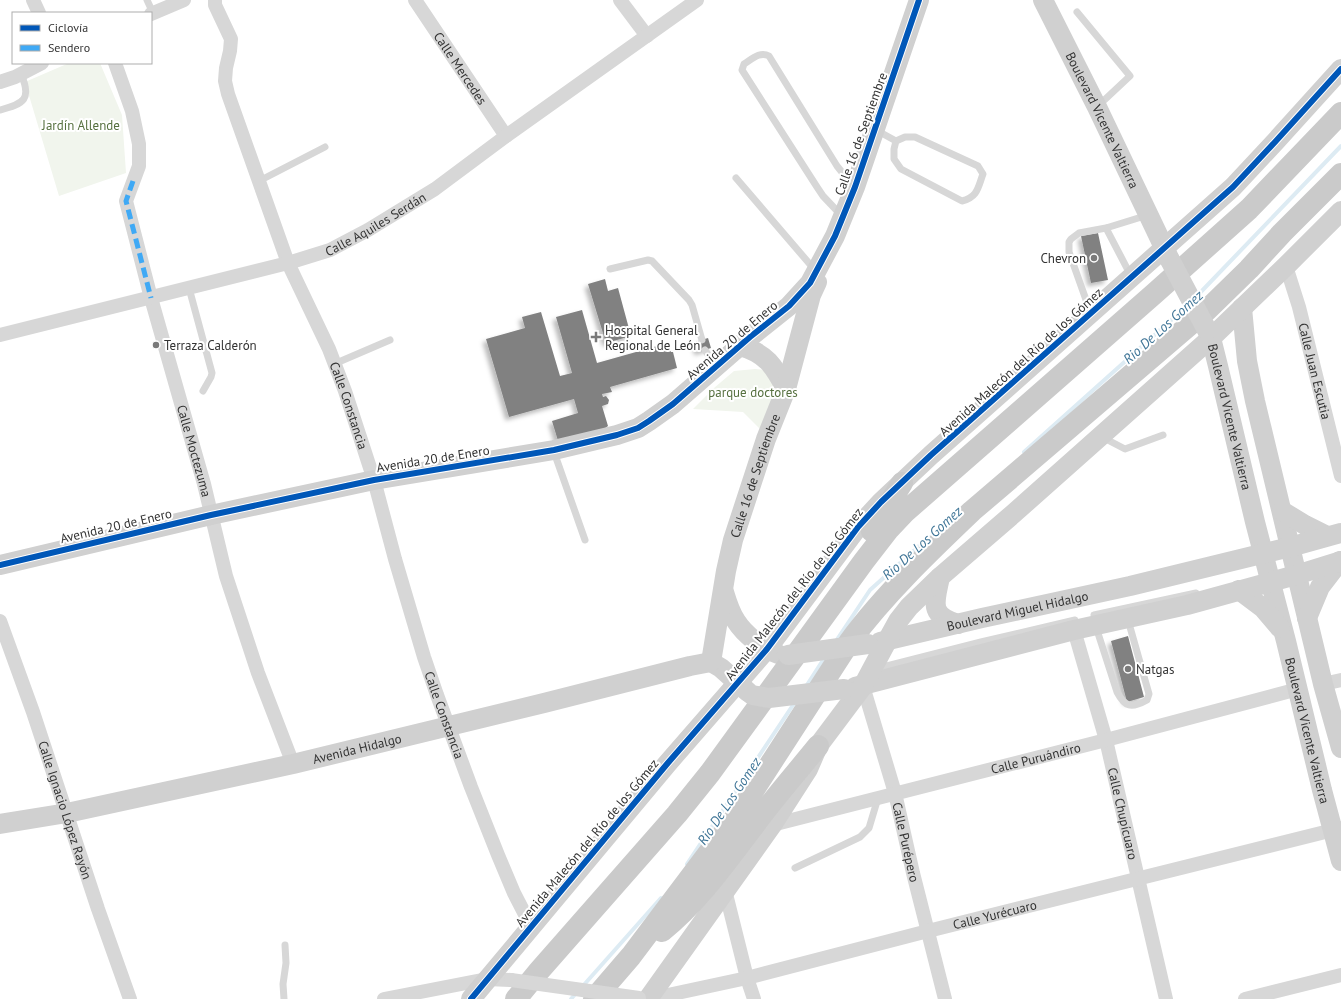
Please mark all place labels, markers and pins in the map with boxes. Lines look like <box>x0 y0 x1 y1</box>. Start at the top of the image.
place label: Chevron <box>1040 250 1086 267</box>
marker: Chevron <box>1089 253 1099 263</box>
place label: Hospital General Regional de León <box>605 322 700 354</box>
marker: Hospital General Regional de León <box>590 331 602 343</box>
place label: Terraza Calderón <box>164 337 257 354</box>
marker: Terraza Calderón <box>151 340 161 350</box>
place label: Natgas <box>1136 661 1174 678</box>
marker: Natgas <box>1123 664 1133 674</box>

